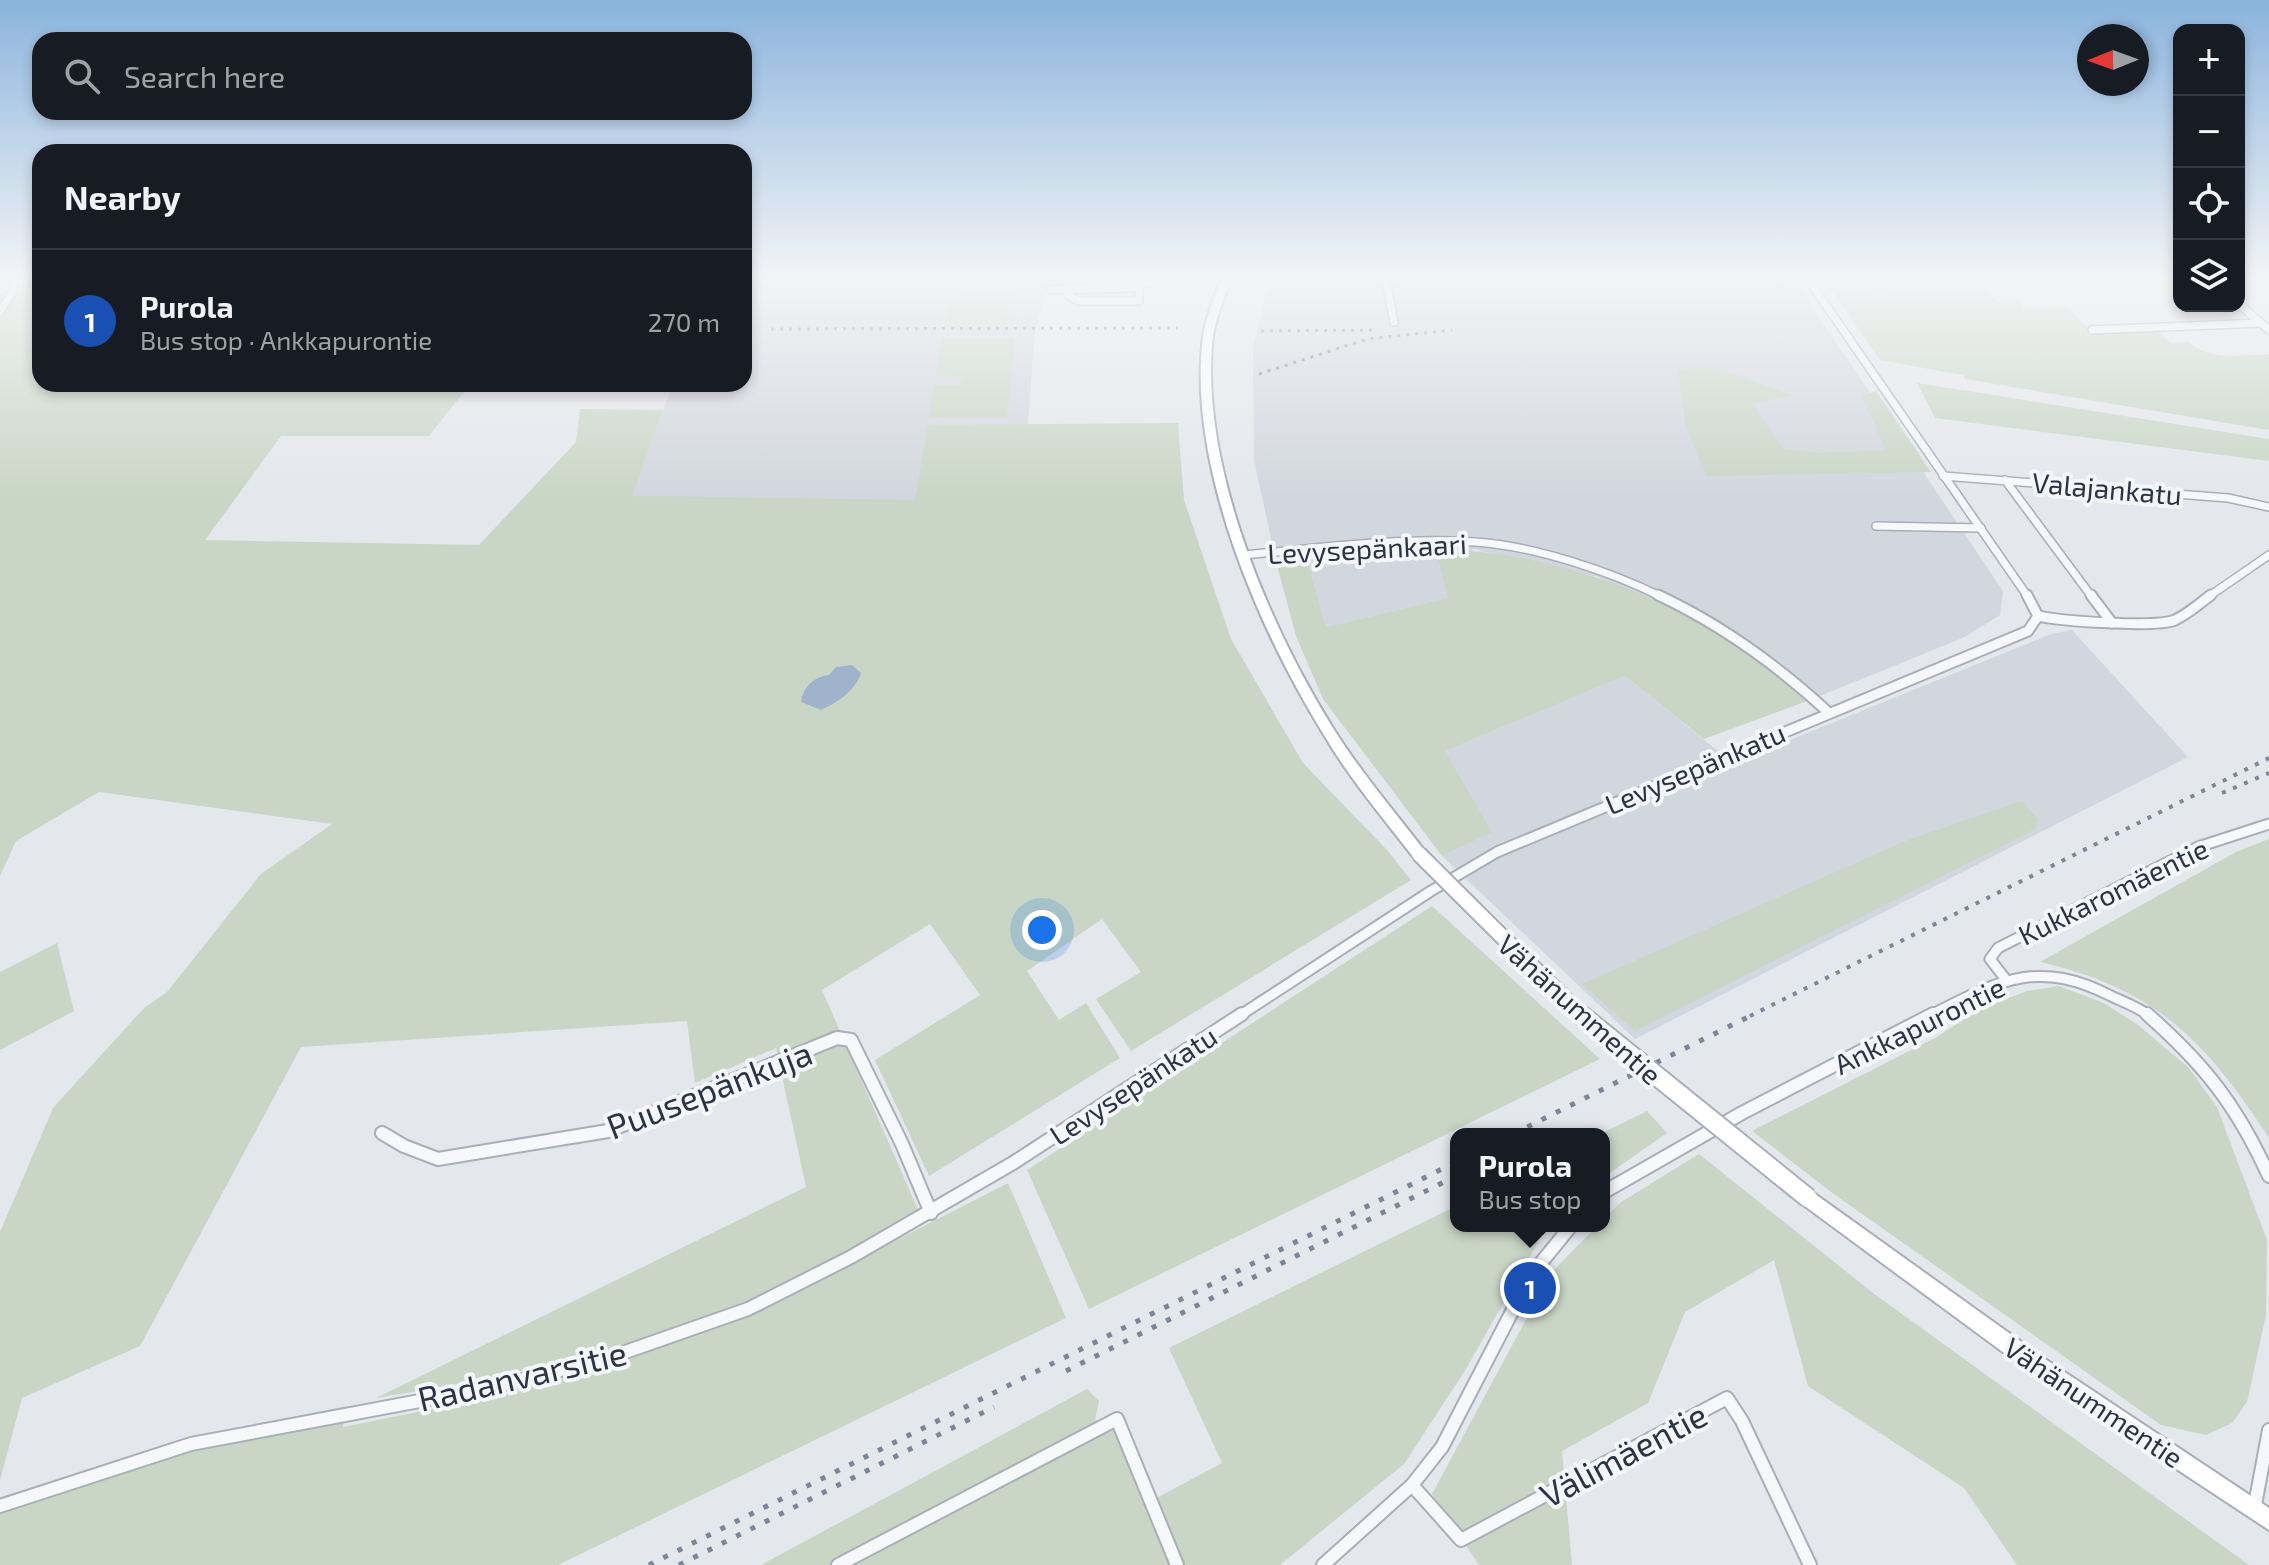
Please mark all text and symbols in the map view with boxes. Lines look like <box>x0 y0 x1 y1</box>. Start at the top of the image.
north arrow <box>2077 24 2149 96</box>
map controls <box>2173 24 2245 312</box>
button: + <box>2173 24 2245 96</box>
search box <box>32 32 752 120</box>
icon: search <box>60 54 104 98</box>
text: Search here <box>124 58 285 94</box>
button: − <box>2173 96 2245 168</box>
button: locate <box>2173 168 2245 240</box>
text: Nearby <box>64 176 181 217</box>
button: layers <box>2173 240 2245 312</box>
text: Purola <box>140 288 234 324</box>
text: 1 <box>84 306 96 337</box>
text: 270 m <box>648 306 720 337</box>
text: Bus stop · Ankkapurontie <box>140 324 432 355</box>
street label: Valajankatu <box>2031 465 2183 511</box>
street label: Levysepänkaari <box>1267 526 1467 570</box>
street label: Levysepänkatu <box>1600 715 1790 821</box>
street label: Kukkaromäentie <box>2013 830 2213 952</box>
your location <box>1022 910 1062 950</box>
street label: Vähänummentie <box>1491 927 1669 1091</box>
street label: Ankkapurontie <box>1828 969 2010 1081</box>
street label: Levysepänkatu <box>1043 1018 1223 1152</box>
street label: Puusepänkuja <box>601 1031 817 1147</box>
popup <box>1450 1128 1610 1232</box>
text: Purola <box>1479 1147 1572 1183</box>
text: Bus stop <box>1479 1183 1581 1214</box>
pin: 1 <box>1504 1258 1556 1318</box>
street label: Vähänummentie <box>1998 1330 2190 1474</box>
street label: Radanvarsitie <box>414 1331 630 1419</box>
street label: Välimäentie <box>1533 1393 1713 1515</box>

